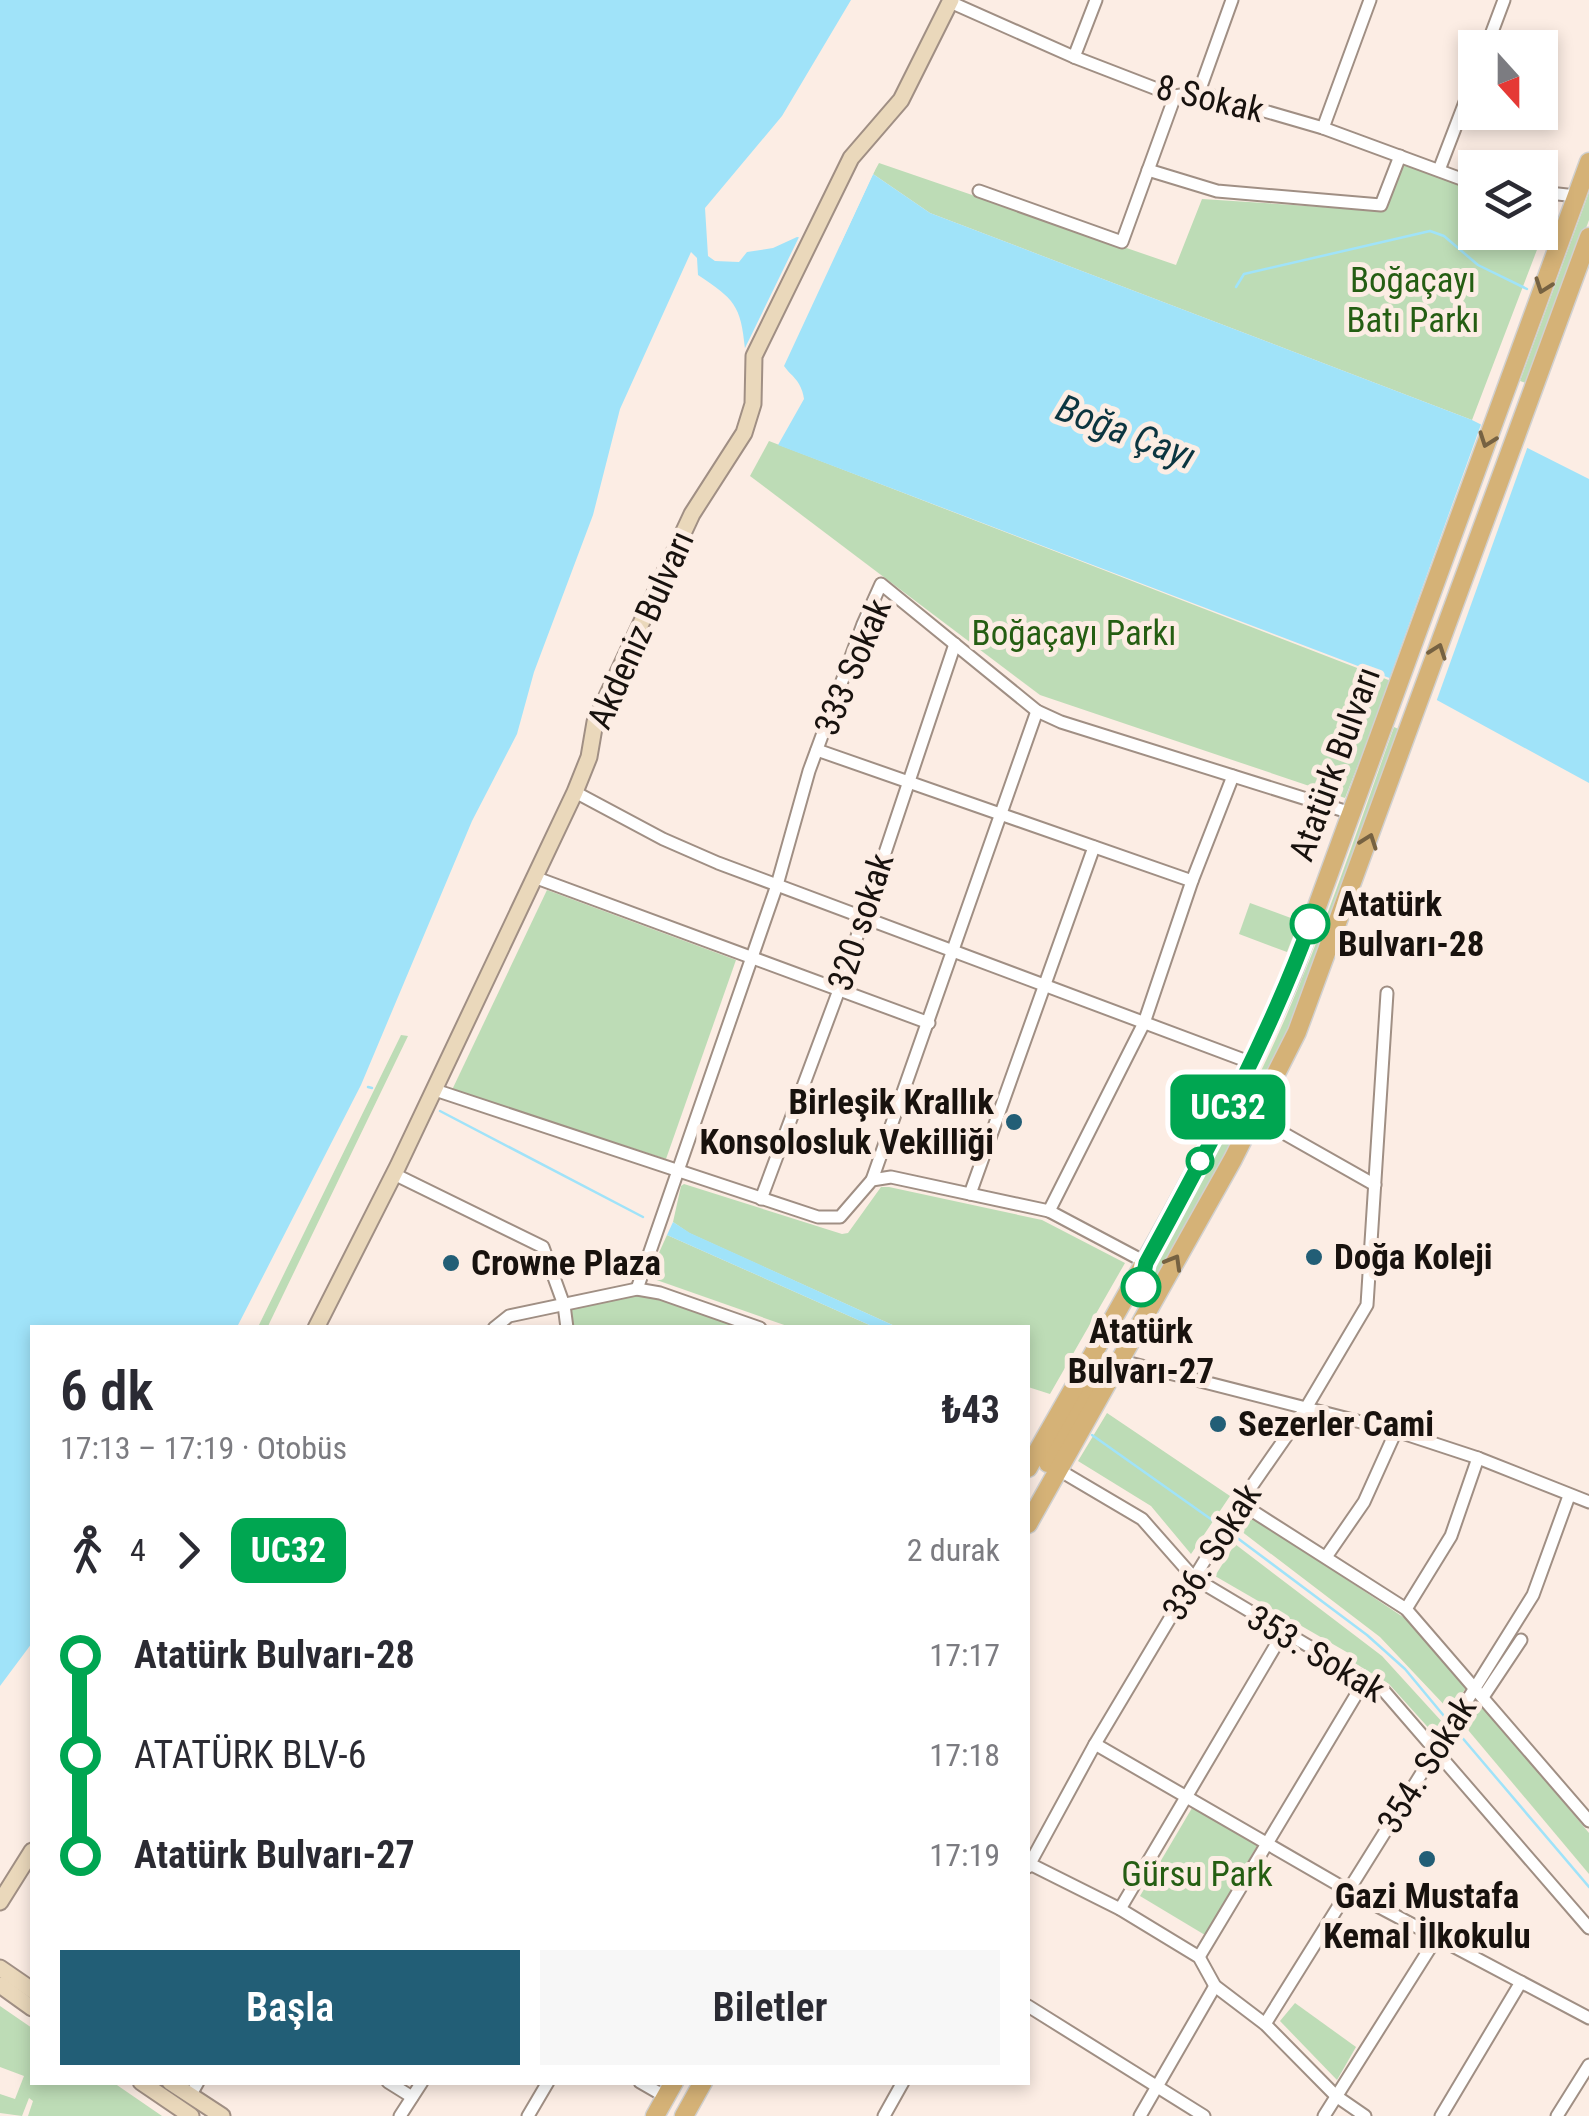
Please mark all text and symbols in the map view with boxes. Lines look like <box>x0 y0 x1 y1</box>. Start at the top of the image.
north arrow <box>1458 30 1558 130</box>
map controls <box>1458 30 1558 250</box>
street label: 8 Sokak <box>1152 67 1268 131</box>
button: layers <box>1458 150 1558 250</box>
park label: Boğaçayı Batı Parkı <box>1346 260 1480 341</box>
one-way arrow <box>1534 276 1555 293</box>
water label: Boğa Çayı <box>1050 385 1202 479</box>
one-way arrow <box>1478 430 1499 447</box>
street label: Akdeniz Bulvarı <box>579 525 703 735</box>
street label: 333 Sokak <box>806 593 900 741</box>
park label: Boğaçayı Parkı <box>972 613 1176 654</box>
one-way arrow <box>1426 643 1447 660</box>
street label: Atatürk Bulvarı <box>1281 662 1389 866</box>
one-way arrow <box>1357 833 1378 850</box>
street label: 320 sokak <box>820 848 902 996</box>
place label: Atatürk Bulvarı-28 <box>1338 884 1484 965</box>
marker: Atatürk Bulvarı-28 <box>1291 905 1329 943</box>
line badge: UC32 <box>1158 1074 1298 1140</box>
place label: Birleşik Krallık Konsolosluk Vekilliği <box>700 1082 994 1163</box>
text: UC32 <box>1190 1087 1266 1128</box>
marker: Birleşik Krallık Konsolosluk Vekilliği <box>1003 1111 1025 1133</box>
unlabelled marker <box>1187 1148 1213 1174</box>
place label: Doğa Koleji <box>1334 1237 1493 1278</box>
place label: Crowne Plaza <box>471 1243 661 1284</box>
marker: Doğa Koleji <box>1303 1246 1325 1268</box>
marker: Crowne Plaza <box>440 1252 462 1274</box>
one-way arrow <box>1162 1255 1182 1273</box>
marker: Atatürk Bulvarı-27 <box>1122 1268 1160 1306</box>
place label: Atatürk Bulvarı-27 <box>1068 1311 1214 1392</box>
text: 6 dk <box>60 1359 154 1423</box>
text: ₺43 <box>941 1388 1000 1432</box>
place label: Sezerler Cami <box>1238 1404 1434 1445</box>
marker: Sezerler Cami <box>1207 1413 1229 1435</box>
text: 17:13 – 17:19 · Otobüs <box>60 1429 347 1467</box>
street label: 336. Sokak <box>1154 1476 1270 1628</box>
icon: walk <box>60 1523 115 1578</box>
icon: forward <box>161 1523 216 1578</box>
text: UC32 <box>251 1530 326 1571</box>
text: 4 <box>130 1531 146 1569</box>
text: 2 durak <box>907 1531 1000 1569</box>
street label: 353. Sokak <box>1240 1597 1392 1711</box>
text: Atatürk Bulvarı-28 <box>134 1633 415 1677</box>
text: 17:17 <box>929 1636 1000 1674</box>
street label: 354. Sokak <box>1369 1689 1485 1841</box>
text: ATATÜRK BLV-6 <box>134 1733 366 1777</box>
text: 17:18 <box>929 1736 1000 1774</box>
text: Atatürk Bulvarı-27 <box>134 1833 415 1877</box>
text: 17:19 <box>929 1836 1000 1874</box>
marker: Gazi Mustafa Kemal İlkokulu <box>1416 1848 1438 1870</box>
park label: Gürsu Park <box>1121 1854 1273 1895</box>
place label: Gazi Mustafa Kemal İlkokulu <box>1323 1876 1531 1957</box>
button: Başla <box>60 1950 520 2065</box>
button: Biletler <box>540 1950 1000 2065</box>

